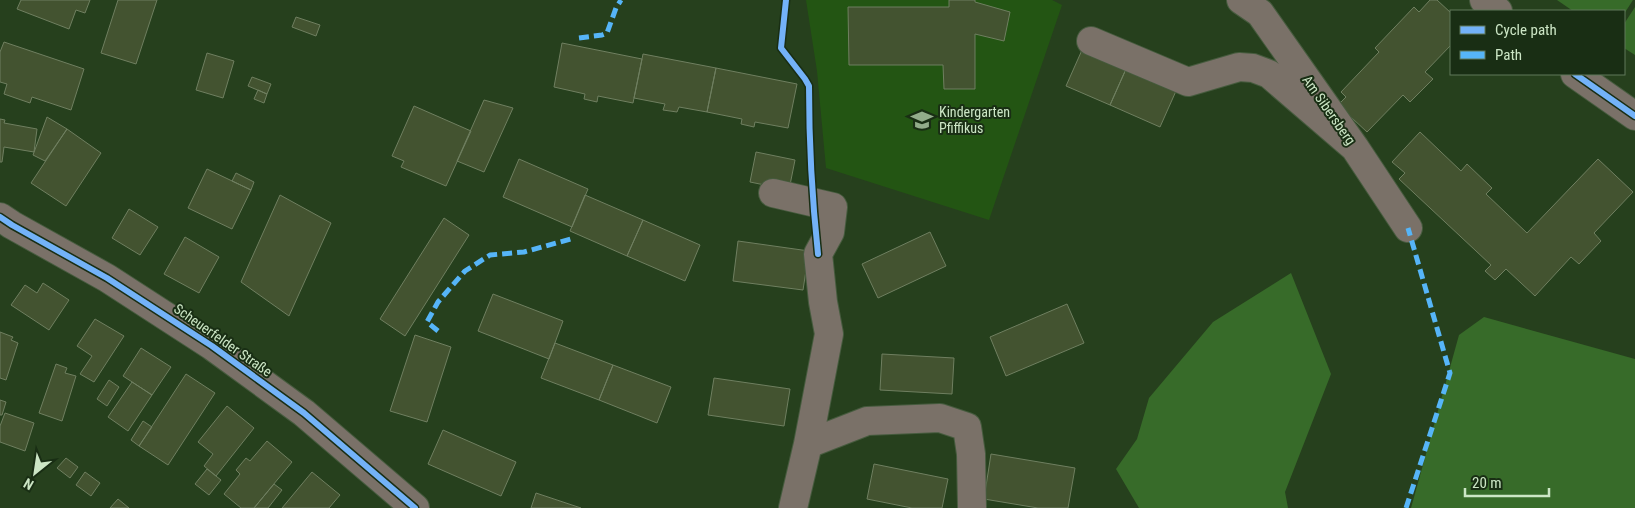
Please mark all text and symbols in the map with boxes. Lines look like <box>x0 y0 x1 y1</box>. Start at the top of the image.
legend <box>1450 10 1625 75</box>
text: Cycle path <box>1495 21 1557 39</box>
text: Path <box>1495 46 1522 64</box>
street label: Am Sibersberg <box>1299 72 1359 148</box>
place label: Kindergarten Pfiffikus <box>939 104 1010 136</box>
school or university icon: Kindergarten Pfiffikus <box>909 107 935 133</box>
street label: Scheuerfelder Straße <box>171 300 275 380</box>
north arrow <box>10 448 60 498</box>
scale bar <box>1465 466 1549 498</box>
text: 20 m <box>1472 474 1502 492</box>
text: N <box>21 475 36 493</box>

